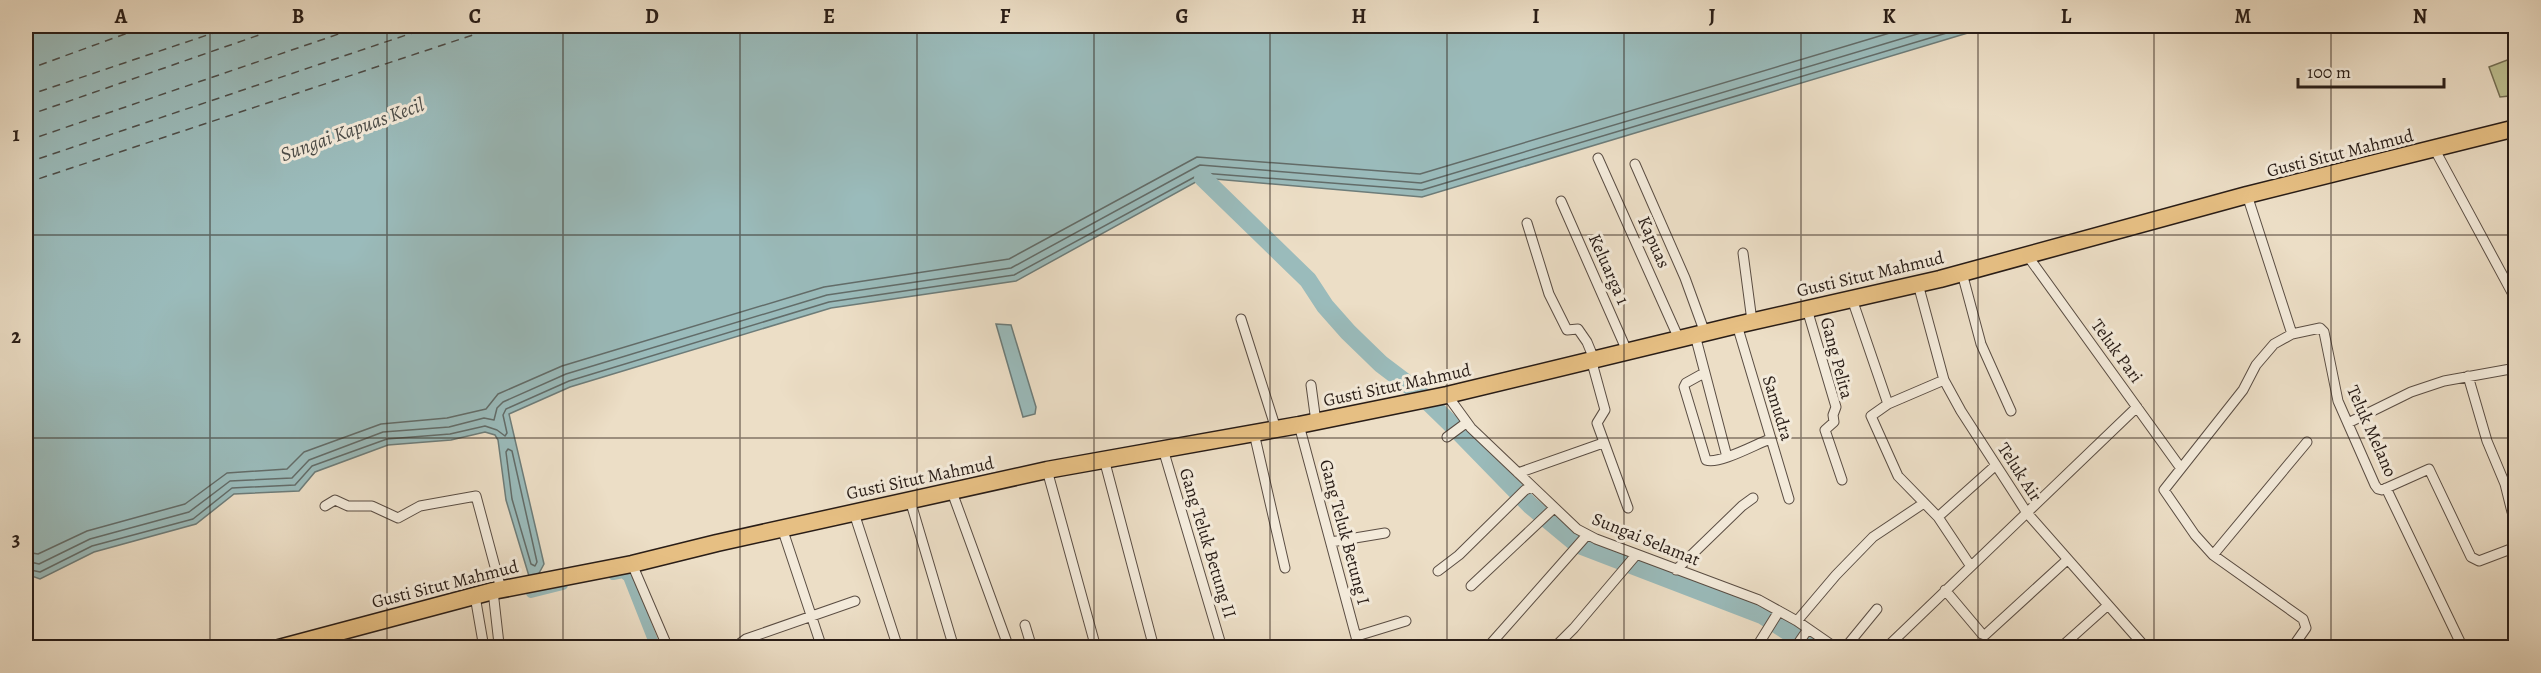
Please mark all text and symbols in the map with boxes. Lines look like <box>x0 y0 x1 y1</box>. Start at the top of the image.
text: A <box>114 3 128 30</box>
text: B <box>292 3 304 30</box>
text: C <box>469 3 481 30</box>
text: D <box>645 3 659 30</box>
text: E <box>823 3 835 30</box>
text: F <box>1000 3 1011 30</box>
text: G <box>1175 3 1189 30</box>
text: H <box>1352 3 1367 30</box>
text: I <box>1532 3 1540 30</box>
text: J <box>1709 3 1716 30</box>
text: K <box>1882 3 1896 30</box>
text: L <box>2061 3 2072 30</box>
text: M <box>2235 3 2252 30</box>
text: N <box>2413 3 2428 30</box>
scale bar <box>2298 51 2444 89</box>
text: 100 m <box>2307 60 2351 84</box>
water label: Sungai Kapuas Kecil <box>276 91 428 168</box>
text: 1 <box>12 121 20 148</box>
street label: Gusti Situt Mahmud <box>2264 123 2416 183</box>
street label: Kapuas <box>1632 212 1676 272</box>
street label: Keluarga 1 <box>1583 230 1635 308</box>
street label: Gusti Situt Mahmud <box>1794 245 1946 303</box>
street label: Gang Pelita <box>1815 314 1860 402</box>
street label: Teluk Pari <box>2086 314 2148 388</box>
text: 2 <box>11 323 21 350</box>
street label: Gusti Situt Mahmud <box>1321 358 1473 412</box>
street label: Samudra <box>1757 372 1799 444</box>
street label: Teluk Melano <box>2341 381 2403 481</box>
street label: Teluk Air <box>1992 438 2048 506</box>
street label: Gusti Situt Mahmud <box>844 451 996 505</box>
street label: Gang Teluk Betung I <box>1314 457 1376 607</box>
street label: Gang Teluk Betung II <box>1174 465 1242 621</box>
street label: Sungai Selamat <box>1589 506 1704 572</box>
text: 3 <box>12 526 20 553</box>
street label: Gusti Situt Mahmud <box>369 554 521 614</box>

